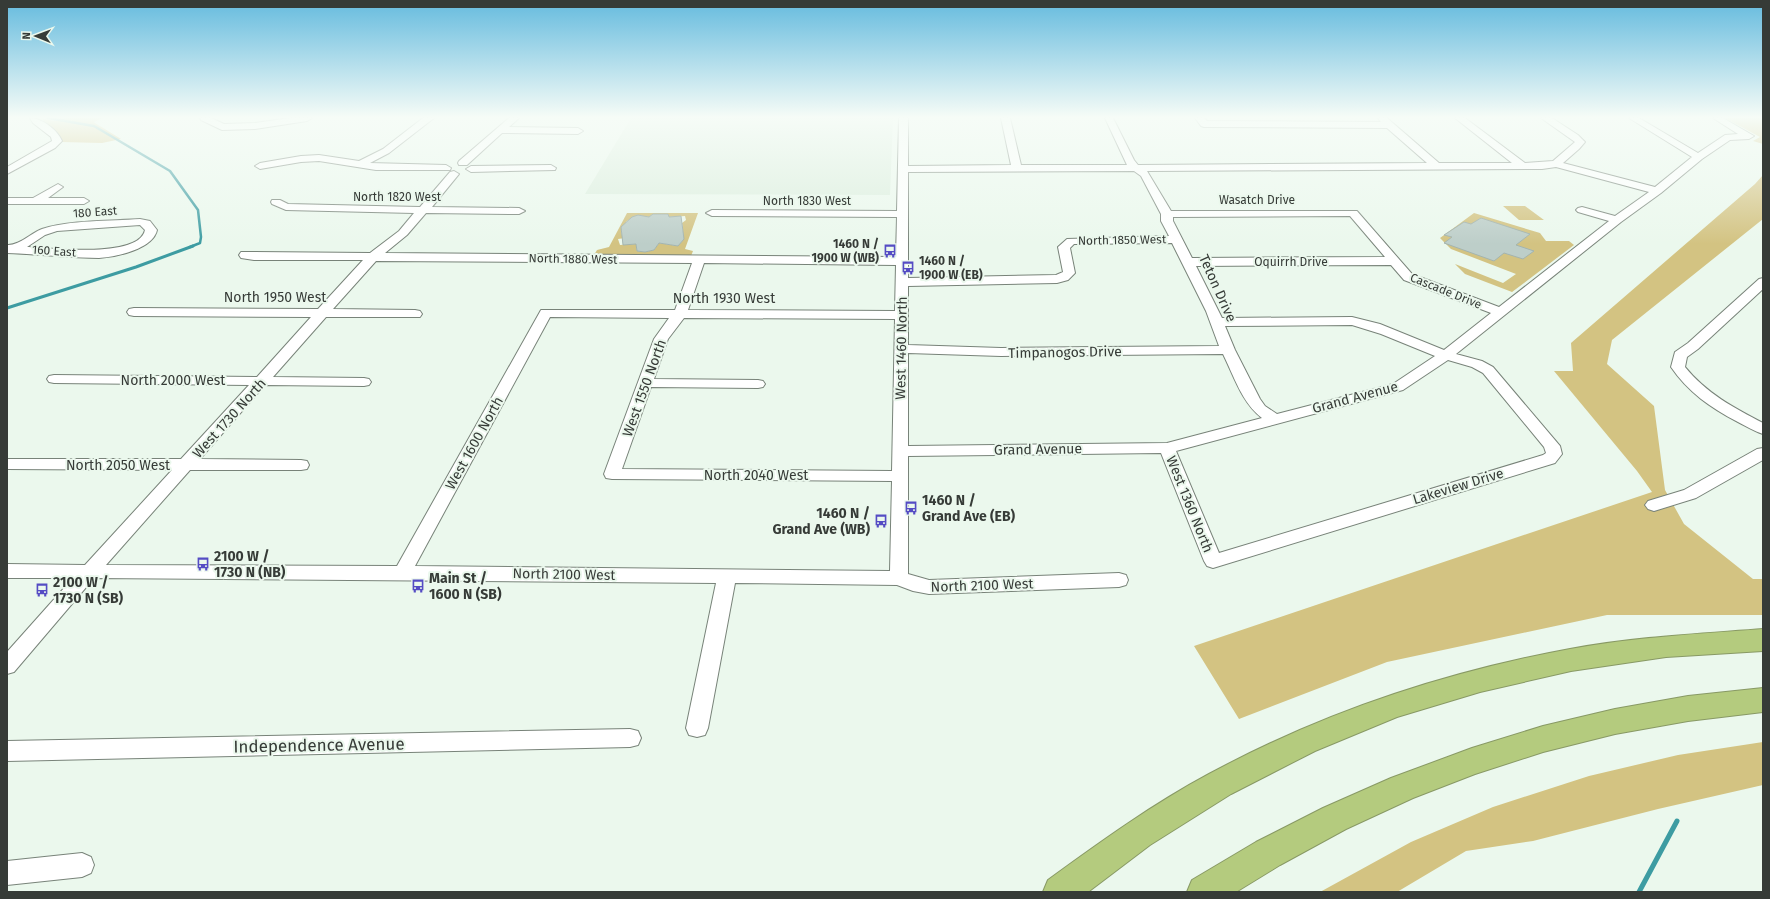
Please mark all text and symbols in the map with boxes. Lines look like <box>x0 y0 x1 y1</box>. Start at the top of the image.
north arrow <box>16 16 56 56</box>
text: N <box>20 32 33 40</box>
street label: North 1820 West <box>353 190 442 204</box>
street label: Wasatch Drive <box>1219 193 1295 207</box>
street label: North 1830 West <box>763 194 852 208</box>
street label: 180 East <box>72 203 118 221</box>
street label: North 1850 West <box>1078 232 1167 248</box>
place label: 1460 N / 1900 W (WB) <box>811 237 879 265</box>
street label: 160 East <box>32 242 77 260</box>
bus stop icon: 1460 N / 1900 W (WB) <box>882 243 898 259</box>
street label: North 1880 West <box>528 251 618 267</box>
street label: Teton Drive <box>1195 252 1240 324</box>
place label: 1460 N / 1900 W (EB) <box>919 254 983 282</box>
street label: Oquirrh Drive <box>1254 255 1328 269</box>
bus stop icon: 1460 N / 1900 W (EB) <box>900 260 916 276</box>
street label: Cascade Drive <box>1408 270 1484 312</box>
street label: North 1950 West <box>224 289 327 306</box>
street label: North 1930 West <box>673 290 776 307</box>
street label: West 1460 North <box>892 296 911 400</box>
street label: West 1550 North <box>619 337 670 439</box>
street label: Timpanogos Drive <box>1008 343 1122 362</box>
street label: North 2000 West <box>121 372 226 389</box>
street label: West 1730 North <box>189 375 270 462</box>
street label: Grand Avenue <box>1310 378 1400 417</box>
street label: West 1600 North <box>442 394 507 493</box>
street label: Grand Avenue <box>994 440 1082 459</box>
street label: West 1360 North <box>1162 453 1217 555</box>
street label: North 2050 West <box>66 457 171 474</box>
street label: Lakeview Drive <box>1411 465 1506 508</box>
street label: North 2040 West <box>704 467 809 484</box>
place label: 1460 N / Grand Ave (EB) <box>922 492 1016 525</box>
bus stop icon: 1460 N / Grand Ave (EB) <box>903 500 919 516</box>
place label: 1460 N / Grand Ave (WB) <box>772 505 870 538</box>
bus stop icon: 1460 N / Grand Ave (WB) <box>873 513 889 529</box>
place label: 2100 W / 1730 N (NB) <box>214 548 286 581</box>
bus stop icon: 2100 W / 1730 N (NB) <box>195 556 211 572</box>
street label: North 2100 West <box>512 565 616 584</box>
place label: Main St / 1600 N (SB) <box>429 570 502 603</box>
place label: 2100 W / 1730 N (SB) <box>53 574 124 607</box>
street label: North 2100 West <box>930 575 1035 596</box>
bus stop icon: Main St / 1600 N (SB) <box>410 578 426 594</box>
bus stop icon: 2100 W / 1730 N (SB) <box>34 582 50 598</box>
street label: Independence Avenue <box>233 734 405 757</box>

